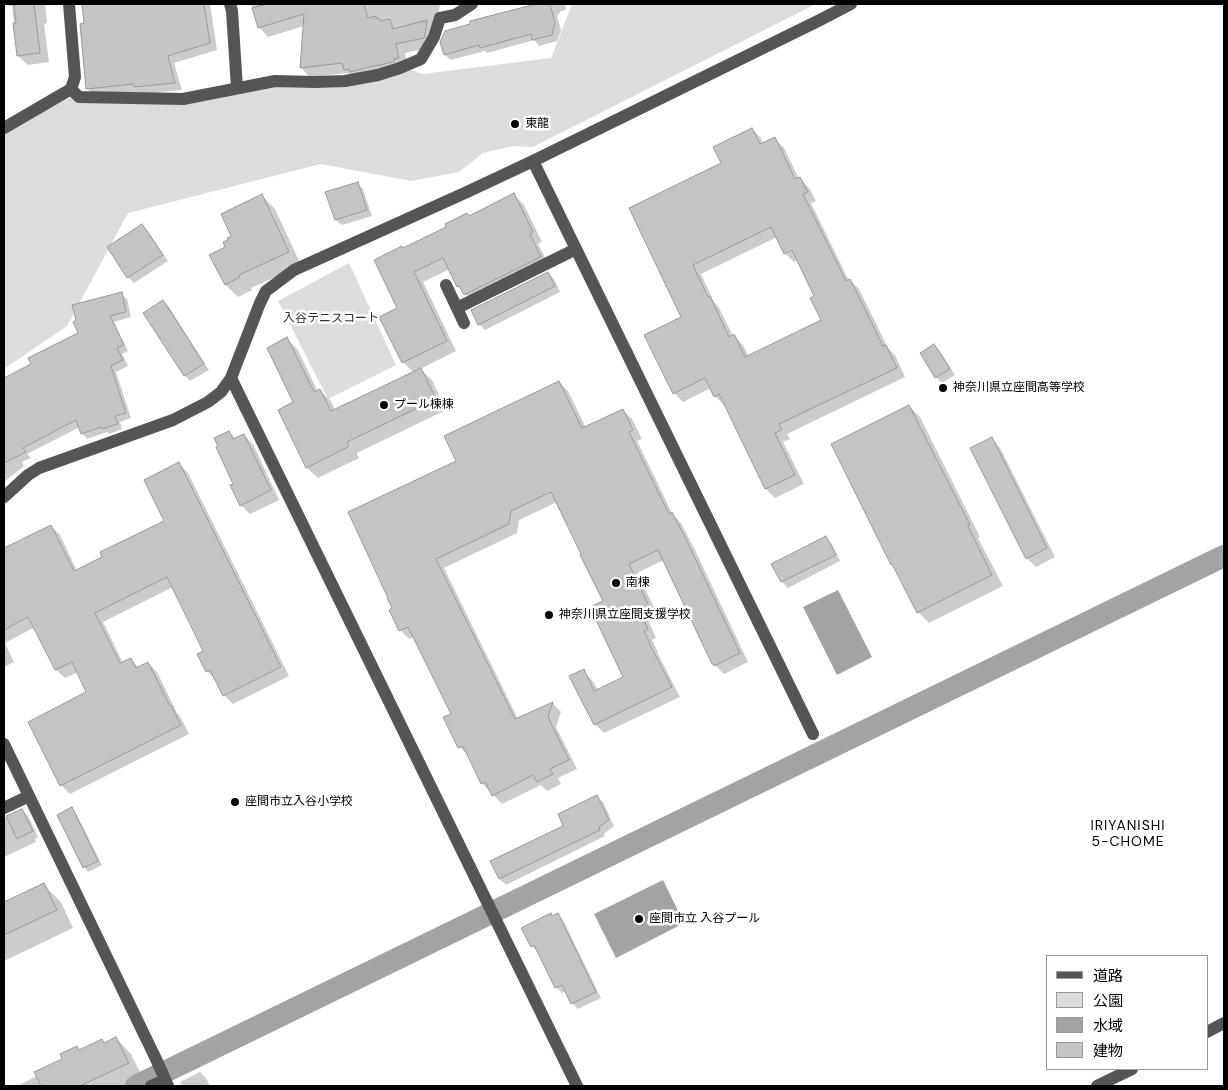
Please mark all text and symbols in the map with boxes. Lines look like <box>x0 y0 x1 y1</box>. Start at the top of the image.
place label: 東龍 <box>525 117 549 131</box>
marker: 東龍 <box>509 118 521 130</box>
park label: 入谷テニスコート <box>283 312 379 326</box>
place label: 神奈川県立座間高等学校 <box>953 381 1085 395</box>
marker: 神奈川県立座間高等学校 <box>937 382 949 394</box>
place label: プール棟棟 <box>394 398 454 412</box>
marker: プール棟棟 <box>378 399 390 411</box>
place label: 南棟 <box>626 576 650 590</box>
marker: 南棟 <box>610 577 622 589</box>
place label: 神奈川県立座間支援学校 <box>559 608 691 622</box>
marker: 神奈川県立座間支援学校 <box>543 609 555 621</box>
place label: 座間市立入谷小学校 <box>245 795 353 809</box>
marker: 座間市立入谷小学校 <box>229 796 241 808</box>
district label: IRIYANISHI 5-CHOME <box>1089 818 1167 850</box>
place label: 座間市立 入谷プール <box>649 912 760 926</box>
marker: 座間市立 入谷プール <box>633 913 645 925</box>
legend <box>1046 955 1208 1070</box>
text: 道路 <box>1093 966 1123 986</box>
text: 公園 <box>1093 991 1123 1011</box>
text: 水域 <box>1093 1016 1123 1036</box>
text: 建物 <box>1093 1041 1123 1061</box>

